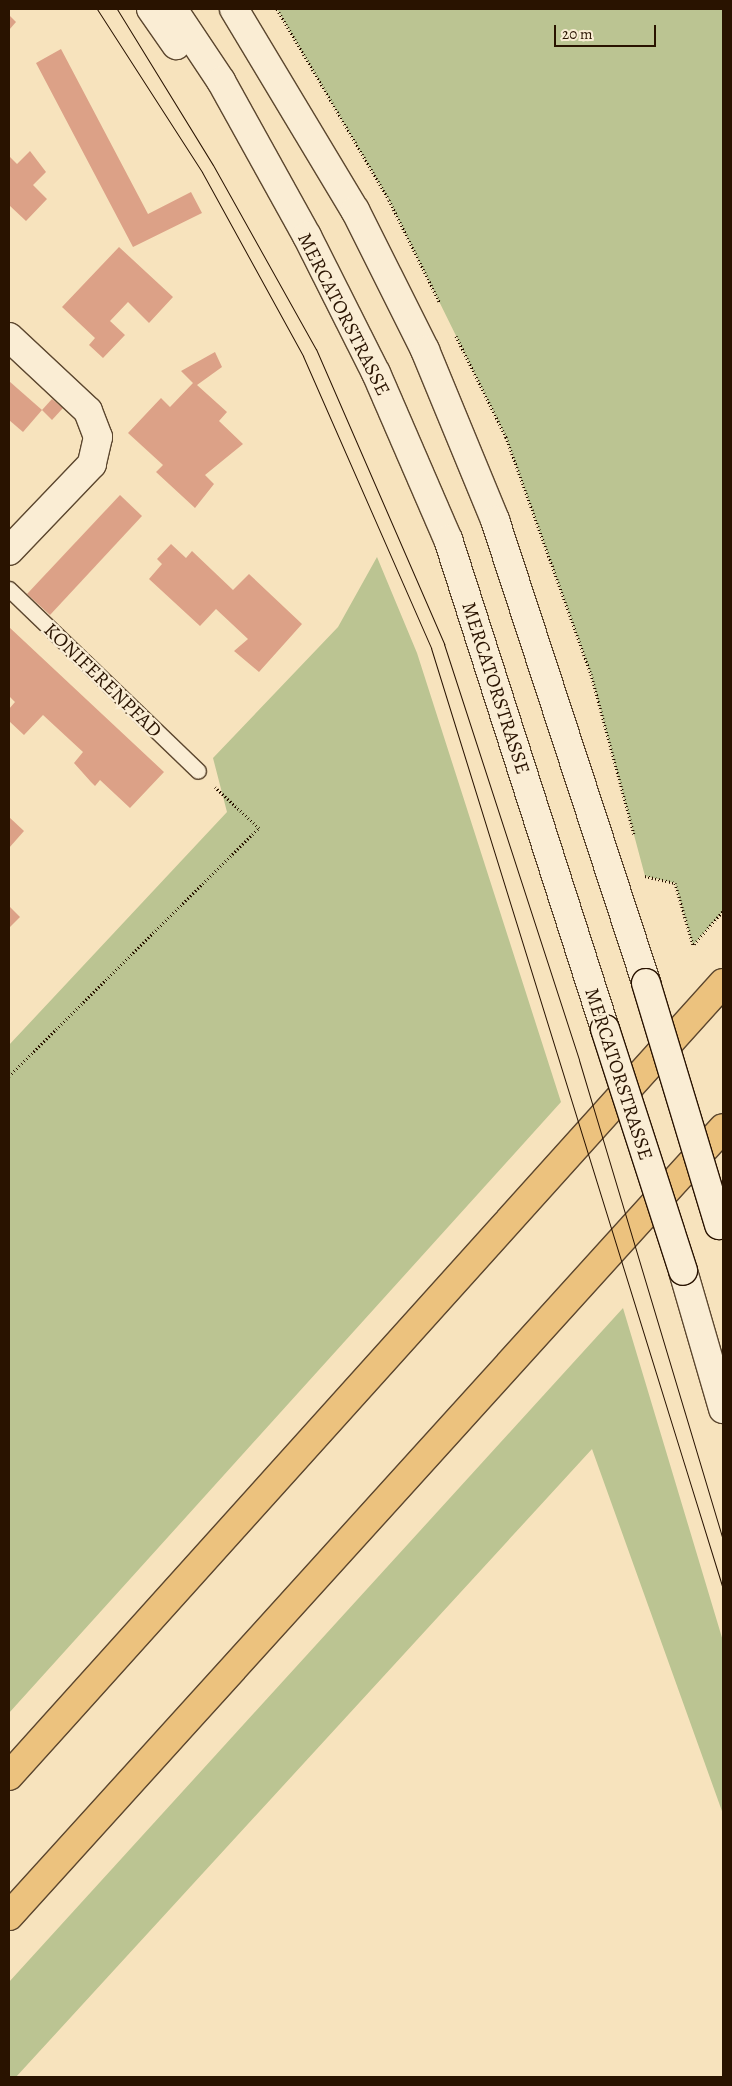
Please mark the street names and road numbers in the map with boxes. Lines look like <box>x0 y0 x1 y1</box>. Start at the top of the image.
street label: MERCATORSTRASSE <box>293 229 395 399</box>
street label: MERCATORSTRASSE <box>457 599 535 777</box>
street label: KONIFERENPFAD <box>39 618 167 742</box>
street label: MERCATORSTRASSE <box>580 985 658 1163</box>

